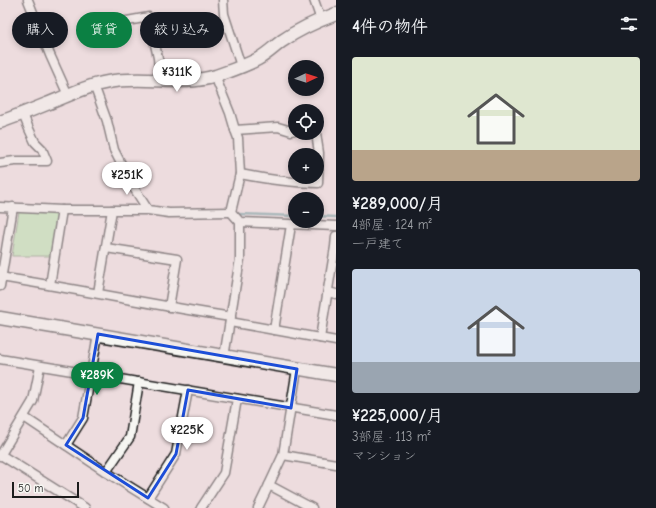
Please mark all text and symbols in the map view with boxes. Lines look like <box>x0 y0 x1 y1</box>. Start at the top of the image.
chip: 購入 <box>12 12 68 48</box>
chip: 賃貸 <box>76 12 132 48</box>
chip: 絞り込み <box>140 12 224 48</box>
icon: filters <box>618 13 640 35</box>
text: 4件の物件 <box>352 17 428 36</box>
pin: ¥311K <box>149 59 205 93</box>
north arrow <box>288 60 324 96</box>
map controls <box>288 60 324 228</box>
text: ¥311K <box>162 64 192 79</box>
icon: home <box>460 83 532 155</box>
button: locate <box>288 104 324 140</box>
button: + <box>288 148 324 184</box>
pin: ¥251K <box>99 162 155 196</box>
text: ¥251K <box>111 167 143 182</box>
button: − <box>288 192 324 228</box>
text: ¥289,000/月 <box>352 194 443 213</box>
text: 4部屋 · 124 m² <box>352 217 432 232</box>
text: 一戸建て <box>352 236 404 251</box>
icon: home <box>460 295 532 367</box>
pin: ¥289K <box>69 362 125 396</box>
text: ¥289K <box>80 367 114 382</box>
text: ¥225,000/月 <box>352 406 443 425</box>
pin: ¥225K <box>159 417 215 451</box>
text: ¥225K <box>170 422 204 437</box>
text: 3部屋 · 113 m² <box>352 429 431 444</box>
text: マンション <box>352 448 416 463</box>
scale bar <box>12 480 79 499</box>
text: 50 m <box>18 482 43 495</box>

